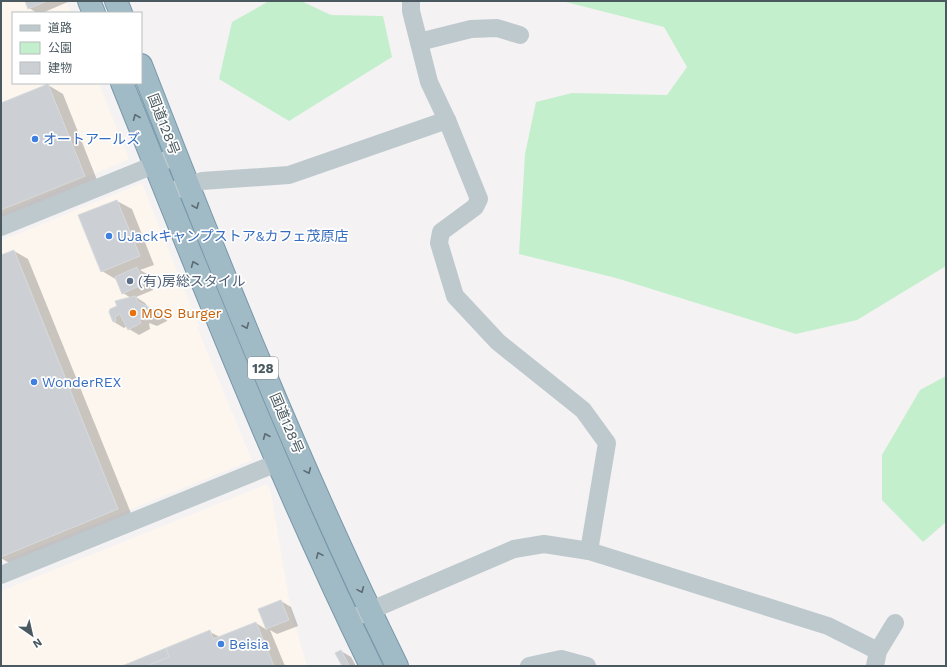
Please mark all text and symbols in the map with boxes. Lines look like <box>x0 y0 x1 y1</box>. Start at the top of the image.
legend <box>12 12 142 84</box>
text: 道路 <box>48 21 72 35</box>
text: 公園 <box>48 41 72 55</box>
text: 建物 <box>48 61 72 75</box>
street label: 国道128号 <box>145 91 183 157</box>
one-way arrow <box>132 114 140 121</box>
place label: オートアールズ <box>43 131 140 147</box>
marker: オートアールズ <box>30 134 40 144</box>
one-way arrow <box>192 202 200 209</box>
place label: UJackキャンプストア&カフェ茂原店 <box>117 228 349 244</box>
marker: UJackキャンプストア&カフェ茂原店 <box>104 231 114 241</box>
one-way arrow <box>191 261 199 268</box>
place label: (有)房総スタイル <box>138 273 246 289</box>
marker: (有)房総スタイル <box>125 276 135 286</box>
place label: MOS Burger <box>141 305 222 321</box>
marker: MOS Burger <box>128 308 138 318</box>
one-way arrow <box>241 323 249 330</box>
road number: 128 <box>248 357 278 379</box>
place label: WonderREX <box>42 374 121 390</box>
marker: WonderREX <box>29 377 39 387</box>
street label: 国道128号 <box>267 390 307 456</box>
one-way arrow <box>263 432 271 440</box>
one-way arrow <box>303 467 311 475</box>
one-way arrow <box>316 551 324 559</box>
one-way arrow <box>356 586 364 594</box>
north arrow <box>12 615 52 655</box>
text: N <box>30 635 44 651</box>
place label: Beisia <box>229 636 269 652</box>
marker: Beisia <box>216 639 226 649</box>

